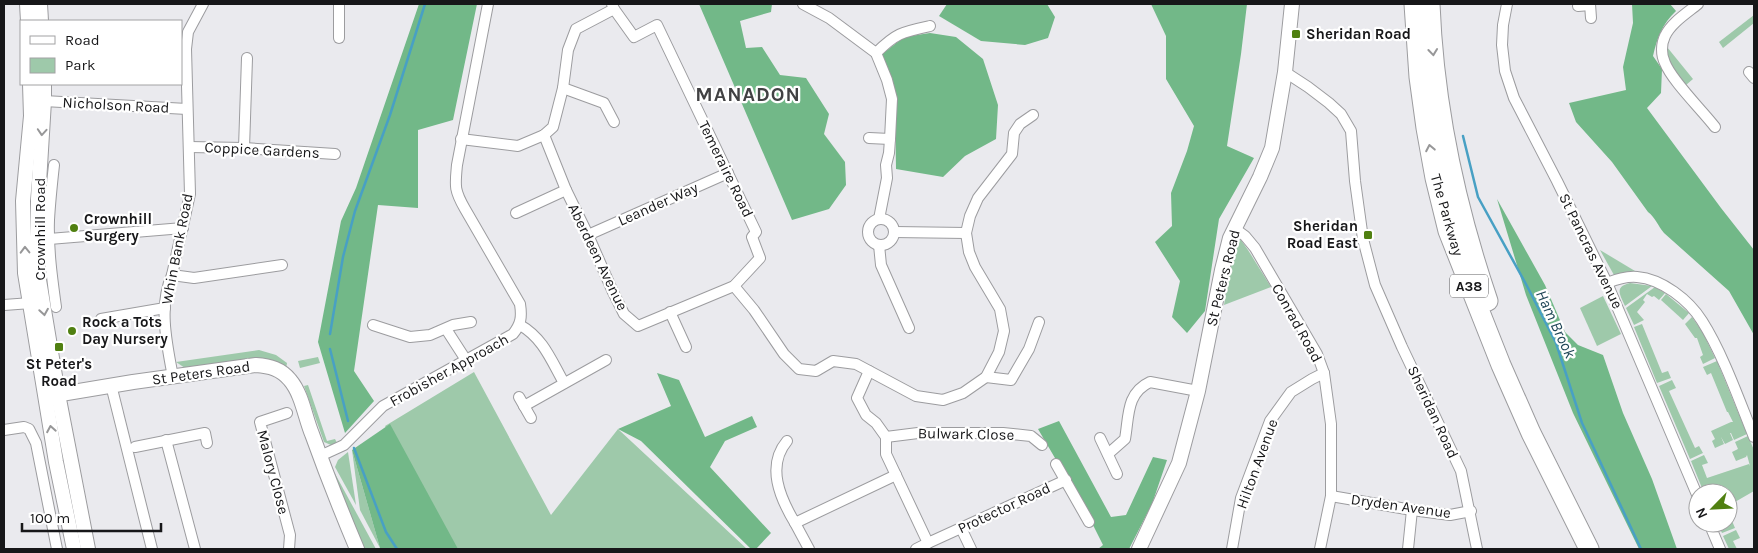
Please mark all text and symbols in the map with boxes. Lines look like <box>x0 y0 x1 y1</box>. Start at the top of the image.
legend <box>20 20 182 85</box>
place label: Sheridan Road <box>1306 25 1411 43</box>
marker: Sheridan Road <box>1290 28 1302 40</box>
text: Road <box>65 31 100 49</box>
one-way arrow <box>1427 49 1438 57</box>
text: Park <box>65 56 95 74</box>
district label: MANADON <box>695 83 801 106</box>
street label: Nicholson Road <box>62 93 170 117</box>
street label: Temeraire Road <box>695 118 757 220</box>
one-way arrow <box>37 129 48 137</box>
street label: Coppice Gardens <box>204 138 320 162</box>
one-way arrow <box>1425 143 1435 152</box>
street label: The Parkway <box>1427 172 1467 258</box>
street label: Crownhill Road <box>31 178 49 280</box>
street label: Leander Way <box>615 178 701 230</box>
street label: St Pancras Avenue <box>1555 190 1627 312</box>
street label: Whin Bank Road <box>157 192 197 306</box>
street label: Aberdeen Avenue <box>564 201 632 313</box>
place label: Crownhill Surgery <box>84 210 152 245</box>
place label: Sheridan Road East <box>1287 217 1358 252</box>
marker: Crownhill Surgery <box>68 222 80 234</box>
street label: St Peters Road <box>1202 228 1244 328</box>
marker: Sheridan Road East <box>1362 229 1374 241</box>
one-way arrow <box>20 246 30 254</box>
road number: A38 <box>1450 274 1488 298</box>
street label: Conrad Road <box>1268 281 1326 365</box>
water label: Ham Brook <box>1532 287 1580 362</box>
one-way arrow <box>39 307 49 316</box>
place label: Rock a Tots Day Nursery <box>82 313 168 348</box>
marker: Rock a Tots Day Nursery <box>66 325 78 337</box>
street label: Frobisher Approach <box>386 330 512 410</box>
marker: St Peter's Road <box>53 341 65 353</box>
place label: St Peter's Road <box>26 355 92 390</box>
street label: St Peters Road <box>151 357 251 389</box>
street label: Sheridan Road <box>1404 363 1462 461</box>
street label: Hilton Avenue <box>1232 417 1282 511</box>
street label: Bulwark Close <box>918 424 1014 444</box>
one-way arrow <box>46 425 56 434</box>
street label: Malory Close <box>253 428 293 516</box>
street label: Protector Road <box>955 479 1053 537</box>
north arrow <box>1688 483 1738 533</box>
street label: Dryden Avenue <box>1350 490 1452 522</box>
scale bar <box>22 500 161 532</box>
text: N <box>1692 505 1711 521</box>
text: 100 m <box>30 509 70 527</box>

